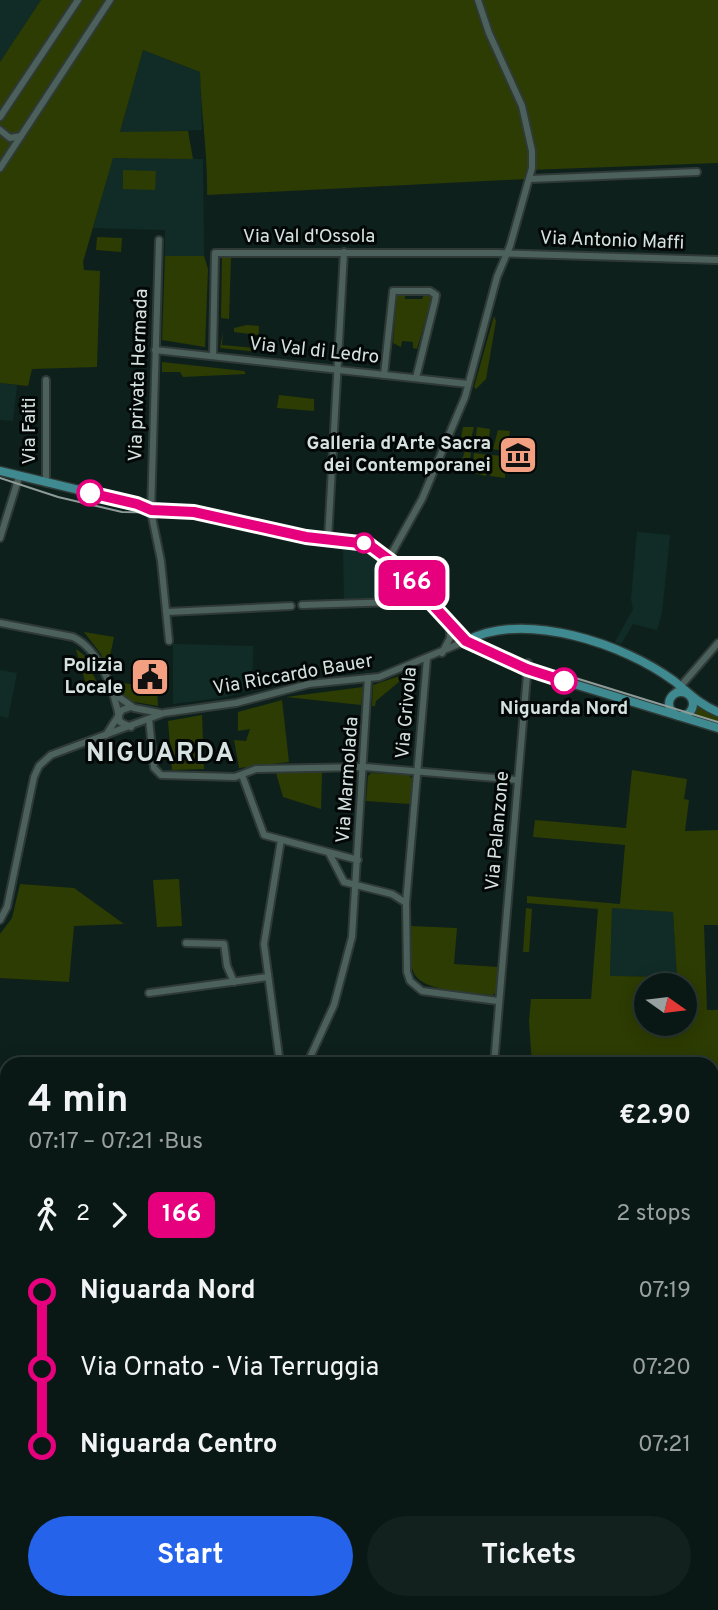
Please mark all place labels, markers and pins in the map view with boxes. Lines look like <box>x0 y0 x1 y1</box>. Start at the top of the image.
place label: Galleria d'Arte Sacra dei Contemporanei <box>306 432 491 478</box>
museum icon: Galleria d'Arte Sacra dei Contemporanei <box>497 434 539 476</box>
unlabelled marker <box>77 480 103 506</box>
unlabelled marker <box>354 533 374 553</box>
place label: Polizia Locale <box>63 654 123 700</box>
public building icon: Polizia Locale <box>129 656 171 698</box>
marker: Niguarda Nord <box>551 668 577 694</box>
place label: Niguarda Nord <box>500 697 628 721</box>

